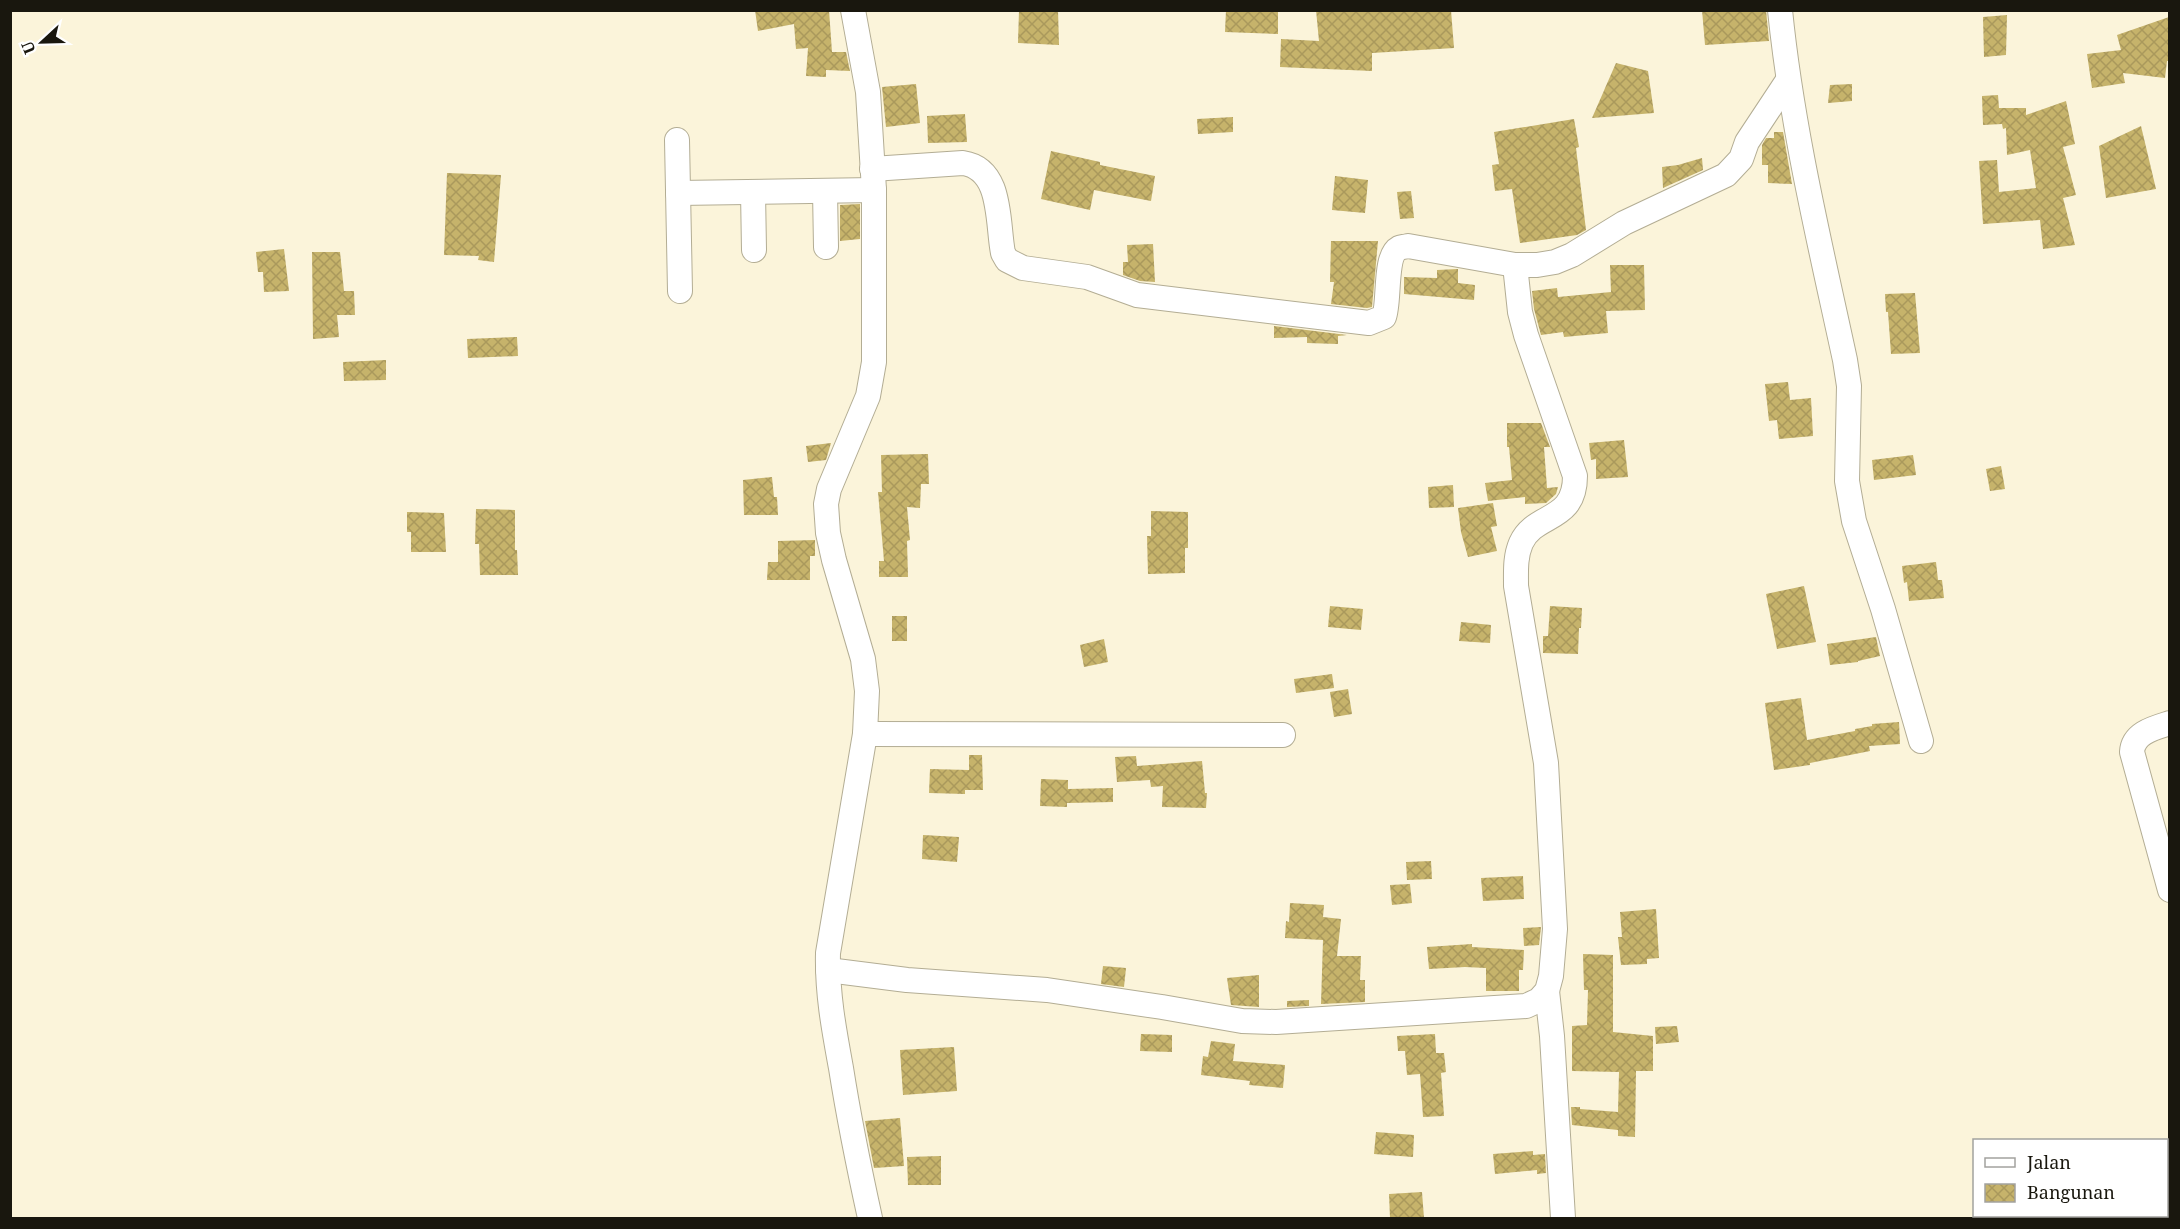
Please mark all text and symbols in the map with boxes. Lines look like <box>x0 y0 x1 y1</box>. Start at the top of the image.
north arrow <box>12 12 72 72</box>
text: U <box>16 38 41 57</box>
legend <box>1973 1139 2168 1217</box>
text: Jalan <box>2026 1150 2071 1174</box>
text: Bangunan <box>2027 1180 2115 1204</box>

